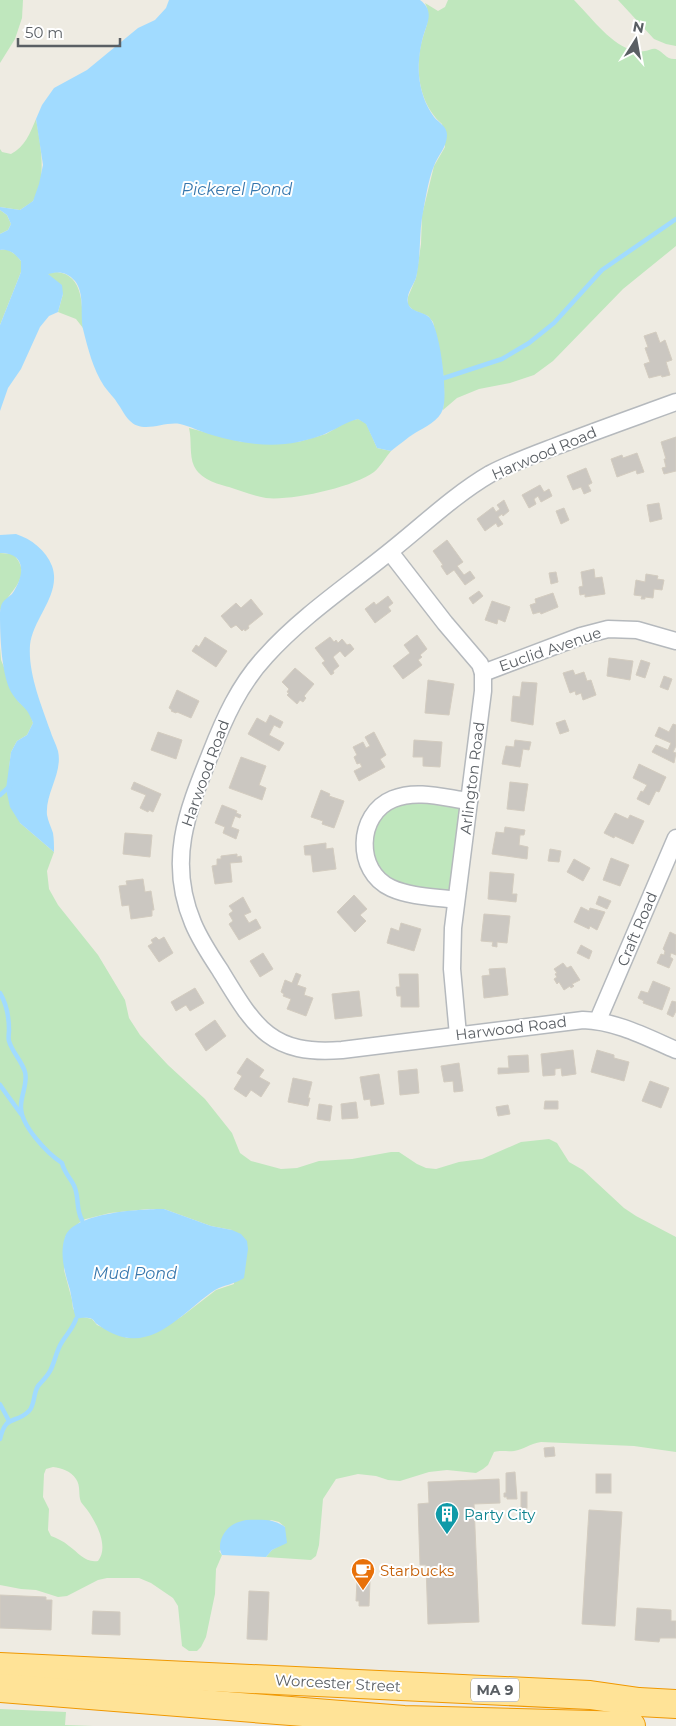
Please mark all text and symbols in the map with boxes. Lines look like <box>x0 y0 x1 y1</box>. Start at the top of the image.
scale bar <box>18 15 120 47</box>
north arrow <box>611 15 661 65</box>
text: N <box>631 17 646 37</box>
text: 50 m <box>25 23 63 42</box>
water label: Pickerel Pond <box>182 180 293 199</box>
street label: Harwood Road <box>489 422 599 484</box>
street label: Euclid Avenue <box>496 623 604 675</box>
street label: Harwood Road <box>177 717 233 829</box>
street label: Arlington Road <box>456 720 488 836</box>
street label: Craft Road <box>613 889 661 969</box>
street label: Harwood Road <box>454 1012 568 1044</box>
water label: Mud Pond <box>93 1264 177 1283</box>
building icon: Party City <box>434 1501 460 1535</box>
place label: Party City <box>464 1505 536 1524</box>
cafe icon: Starbucks <box>350 1557 376 1591</box>
place label: Starbucks <box>380 1561 454 1580</box>
street label: Worcester Street <box>275 1670 401 1696</box>
road number: MA 9 <box>471 1678 519 1702</box>

